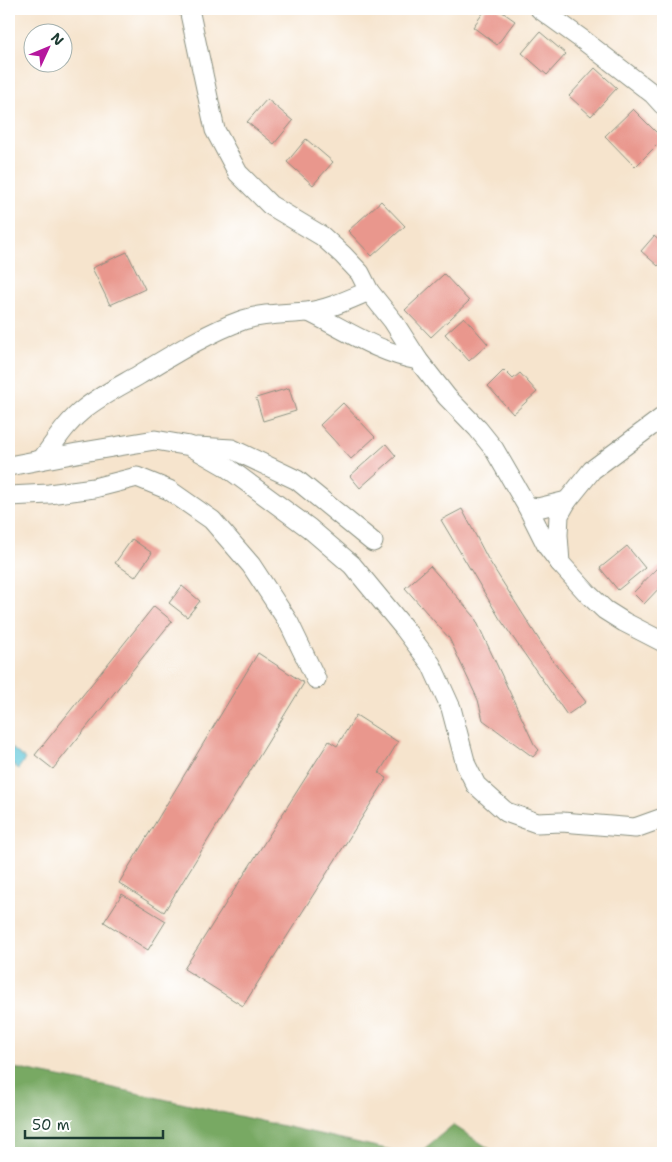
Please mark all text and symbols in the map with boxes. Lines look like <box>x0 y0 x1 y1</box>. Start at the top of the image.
north arrow <box>22 22 72 72</box>
text: N <box>47 29 68 49</box>
scale bar <box>25 1107 162 1139</box>
text: 50 m <box>32 1115 70 1135</box>

